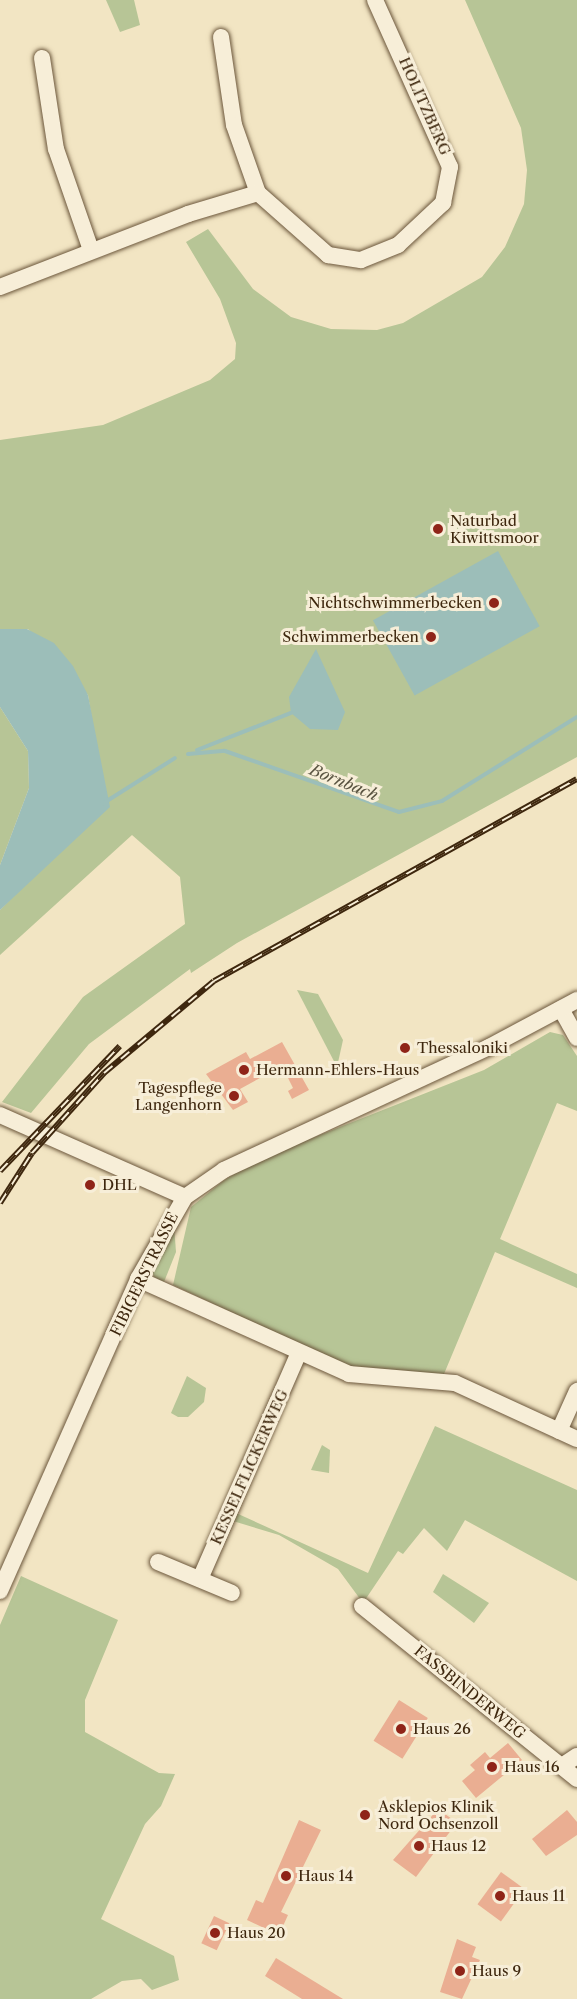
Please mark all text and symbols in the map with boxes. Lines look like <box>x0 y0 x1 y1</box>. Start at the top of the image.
street label: HOLITZBERG <box>395 54 455 158</box>
place label: Naturbad Kiwittsmoor <box>450 511 539 546</box>
marker: Naturbad Kiwittsmoor <box>431 522 445 536</box>
place label: Nichtschwimmerbecken <box>308 594 482 612</box>
marker: Nichtschwimmerbecken <box>487 596 501 610</box>
place label: Schwimmerbecken <box>282 628 419 646</box>
marker: Schwimmerbecken <box>424 630 438 644</box>
water label: Bornbach <box>307 760 381 804</box>
place label: Thessaloniki <box>417 1039 508 1057</box>
marker: Thessaloniki <box>398 1041 412 1055</box>
place label: Hermann-Ehlers-Haus <box>256 1061 419 1079</box>
marker: Hermann-Ehlers-Haus <box>237 1063 251 1077</box>
place label: Tagespflege Langenhorn <box>135 1078 222 1113</box>
marker: Tagespflege Langenhorn <box>227 1089 241 1103</box>
place label: DHL <box>102 1176 137 1194</box>
marker: DHL <box>83 1178 97 1192</box>
street label: FIBIGERSTRASSE <box>106 1209 182 1339</box>
street label: KESSELFLICKERWEG <box>207 1387 291 1547</box>
street label: FASSBINDERWEG <box>411 1642 529 1742</box>
place label: Haus 26 <box>413 1720 471 1738</box>
marker: Haus 26 <box>394 1722 408 1736</box>
place label: Haus 16 <box>504 1758 560 1776</box>
marker: Haus 16 <box>485 1760 499 1774</box>
place label: Asklepios Klinik Nord Ochsenzoll <box>378 1797 498 1832</box>
marker: Asklepios Klinik Nord Ochsenzoll <box>356 1806 374 1824</box>
place label: Haus 12 <box>431 1837 486 1855</box>
marker: Haus 12 <box>412 1839 426 1853</box>
place label: Haus 14 <box>298 1867 353 1885</box>
marker: Haus 14 <box>279 1869 293 1883</box>
place label: Haus 11 <box>512 1887 565 1905</box>
marker: Haus 11 <box>493 1889 507 1903</box>
place label: Haus 20 <box>227 1924 286 1942</box>
marker: Haus 20 <box>208 1926 222 1940</box>
place label: Haus 9 <box>472 1962 521 1980</box>
marker: Haus 9 <box>453 1964 467 1978</box>

